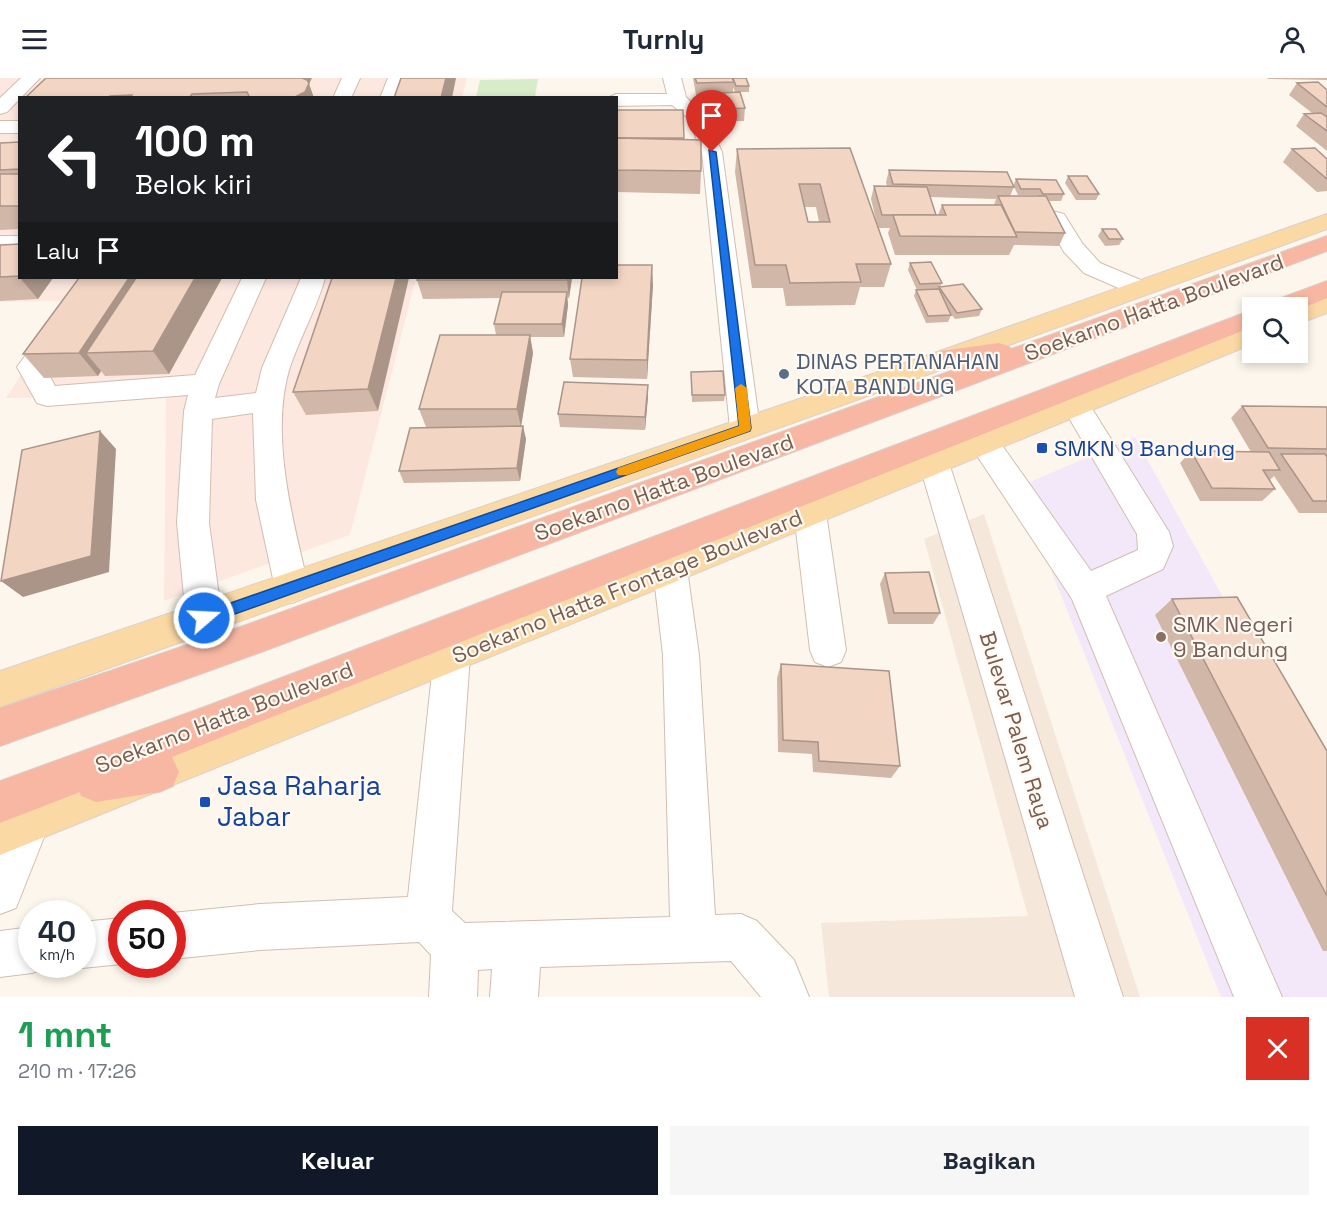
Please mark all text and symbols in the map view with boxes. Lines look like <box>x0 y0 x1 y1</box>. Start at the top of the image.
text: Turnly <box>623 22 704 57</box>
icon: menu <box>18 23 51 56</box>
icon: person <box>1276 23 1309 56</box>
pin <box>686 90 737 152</box>
icon: arrive <box>695 99 728 132</box>
text: 100 m <box>135 115 255 168</box>
icon: left <box>36 120 114 198</box>
text: Belok kiri <box>135 167 252 202</box>
icon: arrive <box>92 234 125 267</box>
text: Lalu <box>36 237 80 265</box>
street label: Soekarno Hatta Boulevard <box>1021 247 1287 367</box>
map controls <box>1242 297 1308 363</box>
button: search <box>1242 297 1308 363</box>
place label: DINAS PERTANAHAN KOTA BANDUNG <box>796 347 999 400</box>
marker: DINAS PERTANAHAN KOTA BANDUNG <box>777 367 791 381</box>
street label: Soekarno Hatta Boulevard <box>531 427 797 547</box>
place label: SMKN 9 Bandung <box>1054 434 1235 462</box>
marker: SMKN 9 Bandung <box>1035 441 1049 455</box>
street label: Soekarno Hatta Frontage Boulevard <box>448 503 806 669</box>
position arrow <box>172 586 236 650</box>
place label: SMK Negeri 9 Bandung <box>1173 610 1293 663</box>
street label: Bulevar Palem Raya <box>974 628 1060 832</box>
marker: SMK Negeri 9 Bandung <box>1154 630 1168 644</box>
street label: Soekarno Hatta Boulevard <box>91 655 357 779</box>
place label: Jasa Raharja Jabar <box>217 768 381 834</box>
marker: Jasa Raharja Jabar <box>198 795 212 809</box>
speed limit sign: 50 <box>108 900 186 978</box>
text: 40 <box>38 912 76 951</box>
text: km/h <box>39 945 75 964</box>
text: 1 mnt <box>18 1012 112 1058</box>
button: close <box>1246 1017 1309 1080</box>
text: 210 m · 17:26 <box>18 1058 137 1084</box>
button: Keluar <box>18 1126 658 1195</box>
button: Bagikan <box>670 1126 1309 1195</box>

